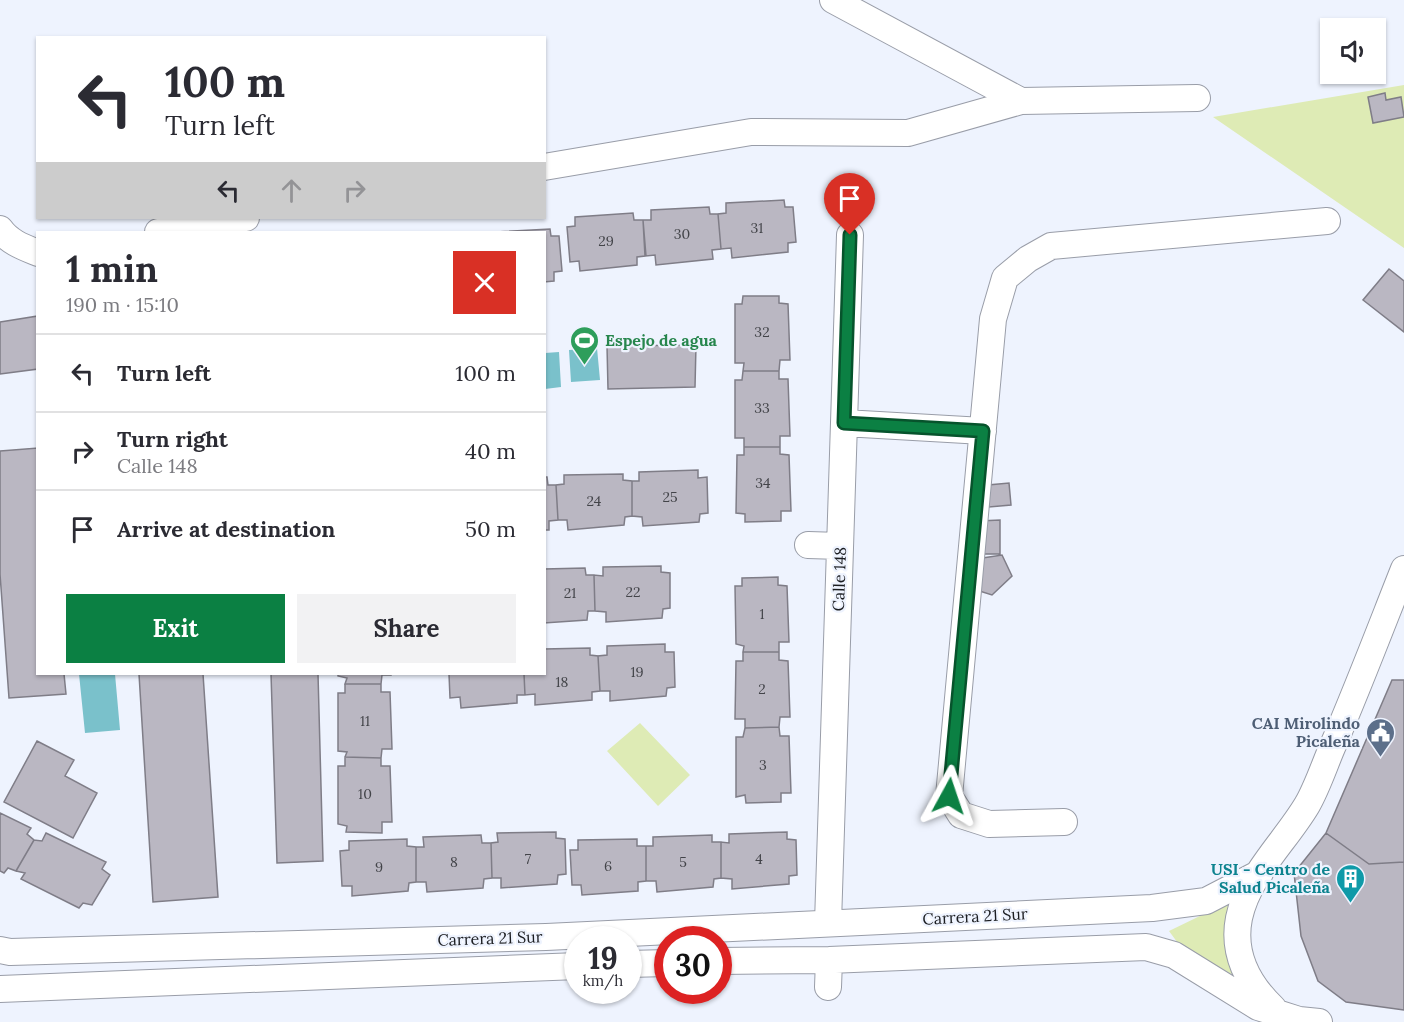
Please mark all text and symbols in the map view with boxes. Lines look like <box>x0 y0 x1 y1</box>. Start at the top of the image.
map controls <box>1320 18 1386 84</box>
button: sound <box>1320 18 1386 84</box>
text: 100 m <box>165 55 285 109</box>
icon: left <box>66 60 144 138</box>
text: Turn left <box>165 108 275 142</box>
pin <box>824 173 875 235</box>
icon: left <box>212 174 245 207</box>
icon: ahead <box>275 174 308 207</box>
icon: right <box>338 174 371 207</box>
icon: arrive <box>833 182 866 215</box>
house number: 31 <box>751 219 763 237</box>
house number: 30 <box>674 225 690 243</box>
house number: 29 <box>598 232 614 250</box>
text: 1 min <box>66 246 158 292</box>
button: close <box>453 251 516 314</box>
text: 190 m · 15:10 <box>66 292 179 317</box>
house number: 32 <box>754 323 770 341</box>
sports icon: Espejo de agua <box>568 324 600 366</box>
place label: Espejo de agua <box>605 330 718 350</box>
icon: left <box>66 357 99 390</box>
text: Turn left <box>117 359 211 387</box>
text: 100 m <box>455 359 516 387</box>
house number: 33 <box>754 399 770 417</box>
text: Turn right <box>117 425 228 453</box>
icon: right <box>66 435 99 468</box>
text: 40 m <box>465 437 516 465</box>
text: Calle 148 <box>117 453 198 478</box>
house number: 34 <box>755 474 771 492</box>
house number: 25 <box>662 488 678 506</box>
house number: 24 <box>587 492 602 510</box>
icon: arrive <box>66 513 99 546</box>
text: Arrive at destination <box>117 515 335 543</box>
text: 50 m <box>465 515 516 543</box>
street label: Calle 148 <box>828 546 850 612</box>
house number: 22 <box>625 583 641 601</box>
house number: 21 <box>564 584 576 602</box>
button: Exit <box>66 594 285 663</box>
button: Share <box>297 594 516 663</box>
house number: 1 <box>759 605 765 623</box>
house number: 19 <box>630 663 644 681</box>
house number: 18 <box>556 673 569 691</box>
house number: 2 <box>758 680 766 698</box>
house number: 11 <box>360 712 370 730</box>
place label: CAI Mirolindo Picaleña <box>1252 713 1361 751</box>
public building icon: CAI Mirolindo Picaleña <box>1365 716 1397 758</box>
house number: 3 <box>759 756 767 774</box>
position arrow <box>917 764 981 828</box>
house number: 10 <box>358 785 372 803</box>
house number: 7 <box>525 850 532 868</box>
house number: 4 <box>755 850 763 868</box>
house number: 8 <box>450 853 458 871</box>
house number: 5 <box>679 853 687 871</box>
house number: 6 <box>604 857 612 875</box>
house number: 9 <box>375 858 383 876</box>
place label: USI - Centro de Salud Picaleña <box>1211 859 1331 897</box>
building icon: USI - Centro de Salud Picaleña <box>1335 862 1367 904</box>
street label: Carrera 21 Sur <box>922 903 1028 929</box>
street label: Carrera 21 Sur <box>437 926 543 950</box>
speed limit sign: 30 <box>654 926 732 1004</box>
text: 19 <box>588 939 618 977</box>
text: km/h <box>583 971 623 990</box>

